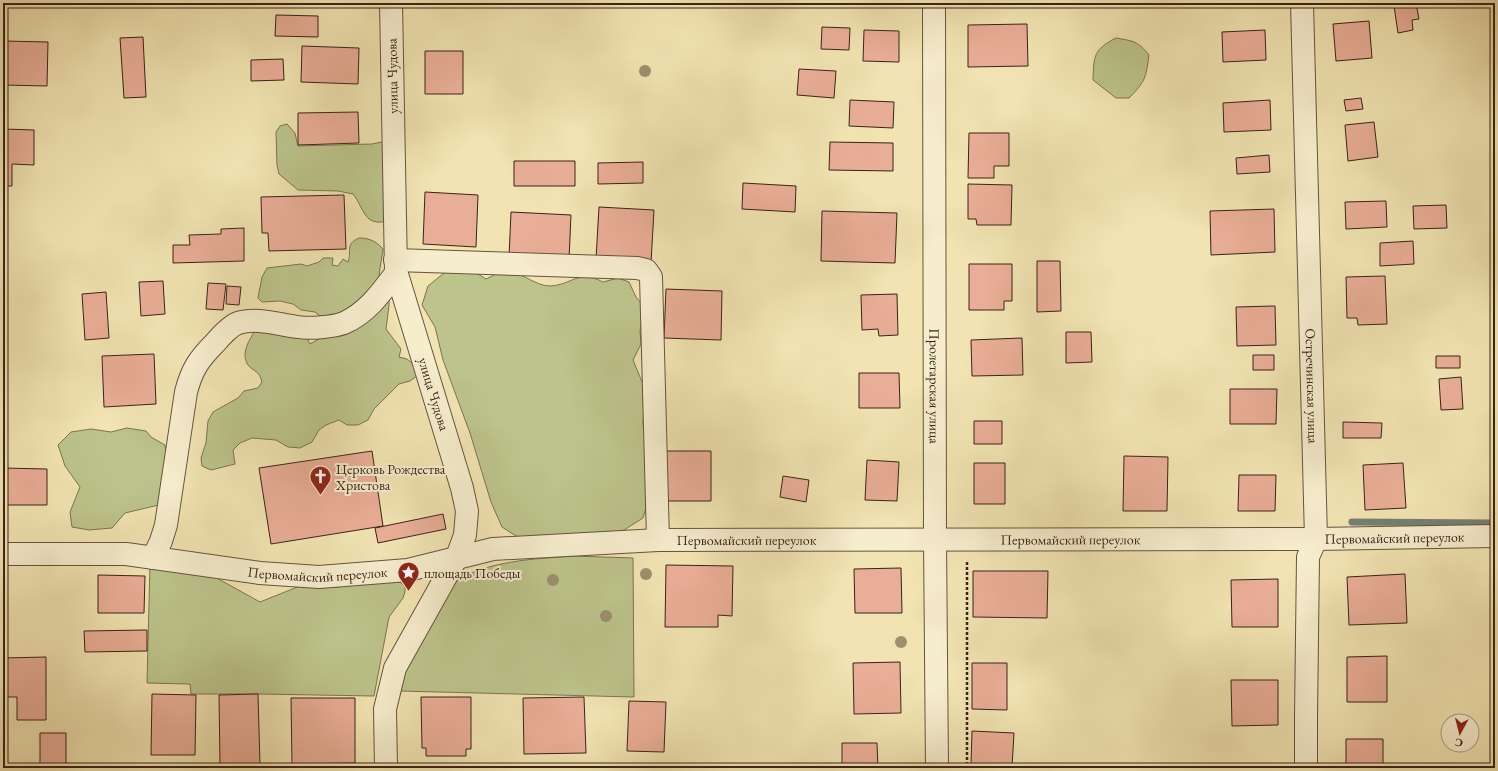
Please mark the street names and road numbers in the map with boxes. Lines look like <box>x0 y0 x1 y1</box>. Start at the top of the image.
street label: улица Чудова <box>382 38 402 114</box>
street label: Пролетарская улица <box>926 328 944 444</box>
street label: Остречинская улица <box>1301 328 1323 444</box>
street label: улица Чудова <box>414 355 454 433</box>
street label: Первомайский переулок <box>1324 528 1465 548</box>
street label: Первомайский переулок <box>1000 530 1141 548</box>
street label: Первомайский переулок <box>676 531 817 549</box>
street label: Первомайский переулок <box>246 562 388 586</box>

